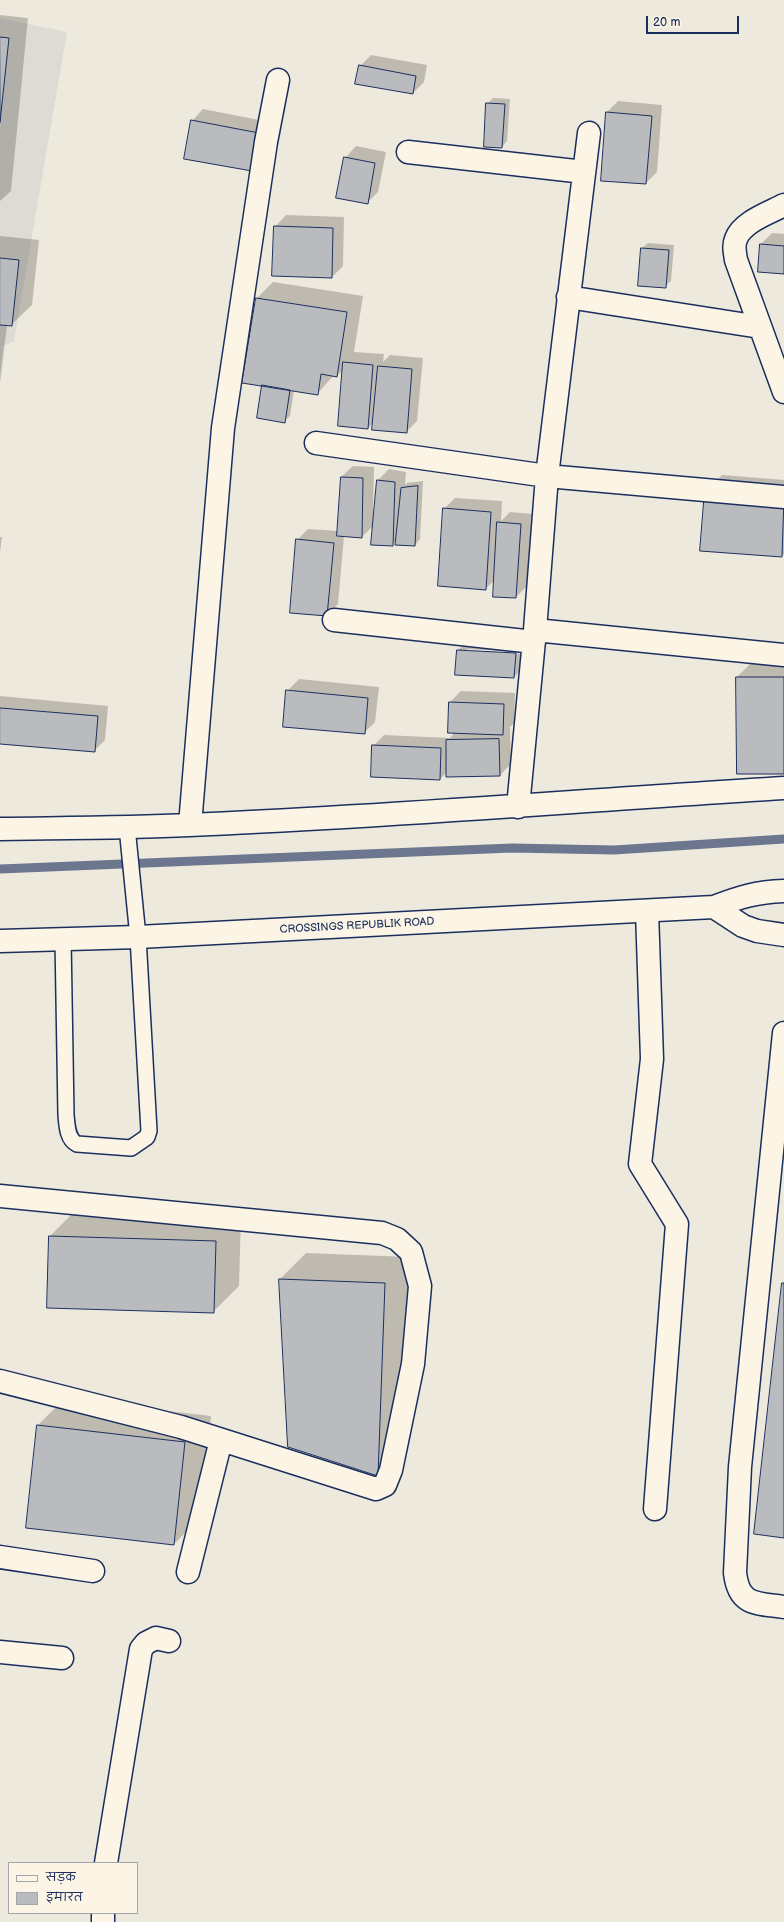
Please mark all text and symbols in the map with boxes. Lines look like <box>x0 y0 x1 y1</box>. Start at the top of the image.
scale bar <box>648 8 741 34</box>
text: 20 m <box>653 15 680 30</box>
street label: CROSSINGS REPUBLIK ROAD <box>279 915 435 937</box>
legend <box>8 1862 138 1914</box>
text: सड़क <box>46 1870 76 1885</box>
text: इमारत <box>46 1890 83 1905</box>

